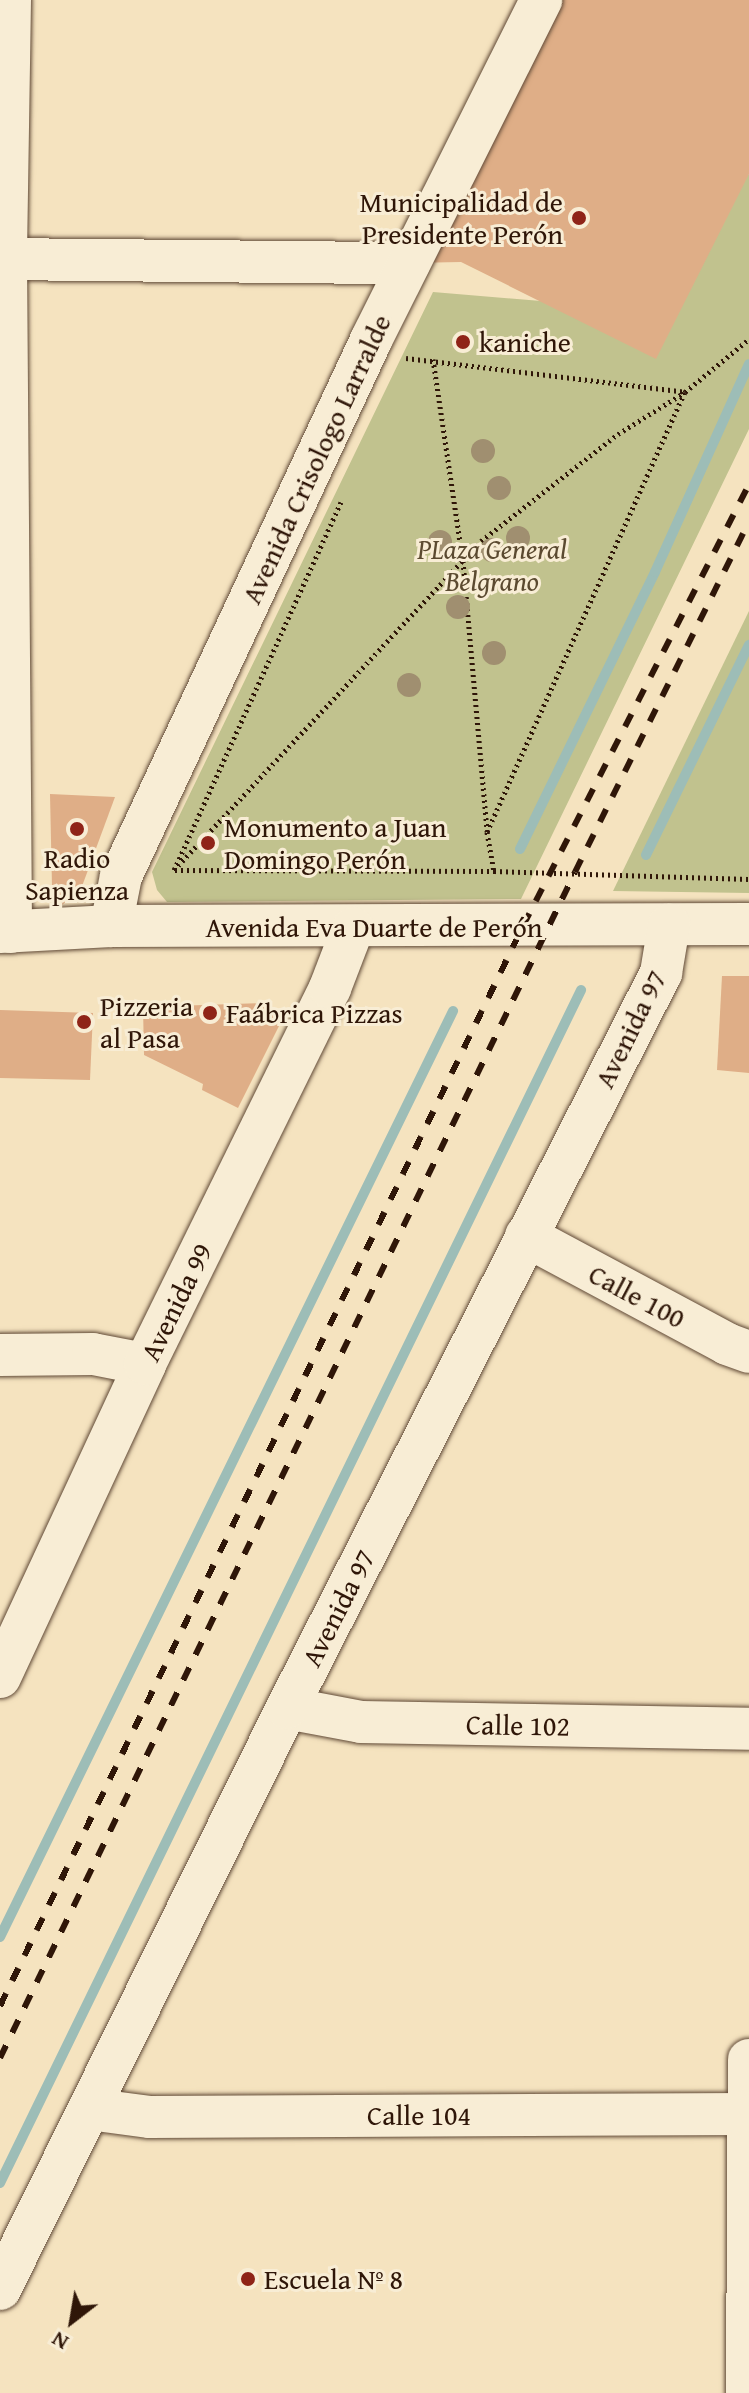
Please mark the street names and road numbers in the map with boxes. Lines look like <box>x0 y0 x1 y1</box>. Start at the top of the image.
street label: Avenida Crisologo Larralde <box>234 309 398 609</box>
street label: Avenida Eva Duarte de Perón <box>205 910 543 944</box>
street label: Avenida 97 <box>587 965 673 1093</box>
street label: Avenida 99 <box>133 1238 219 1366</box>
street label: Calle 100 <box>583 1257 691 1335</box>
street label: Avenida 97 <box>294 1544 382 1672</box>
street label: Calle 102 <box>466 1707 570 1743</box>
street label: Calle 104 <box>367 2098 471 2132</box>

